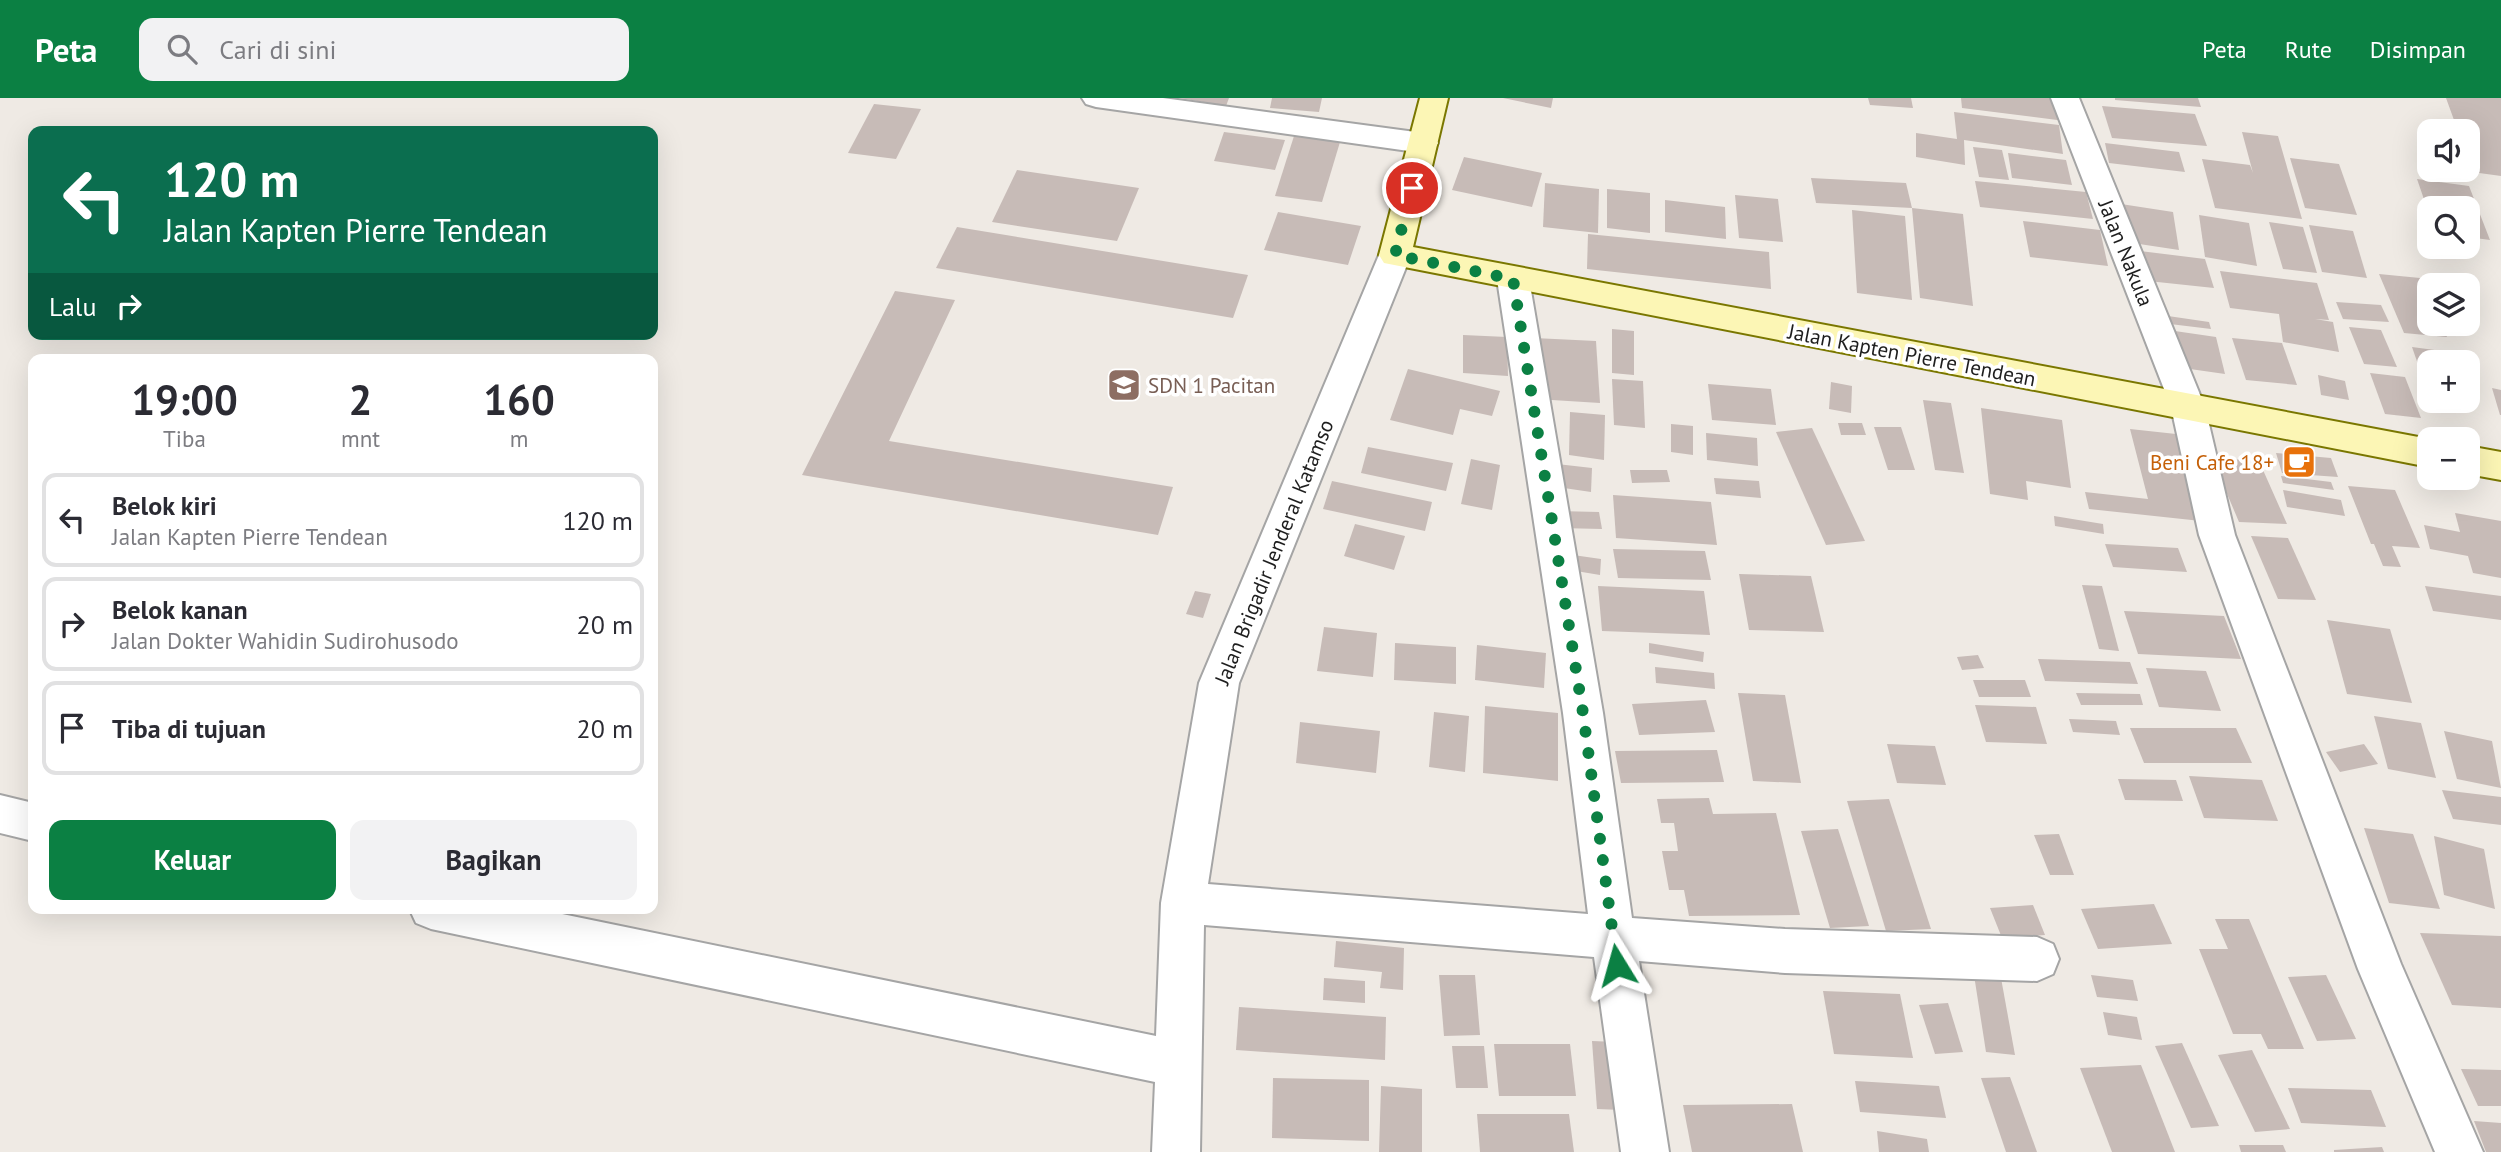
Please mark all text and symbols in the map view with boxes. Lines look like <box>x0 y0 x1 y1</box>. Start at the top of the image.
search box <box>139 18 629 81</box>
text: Peta <box>35 28 97 71</box>
icon: search <box>163 30 201 68</box>
text: Cari di sini <box>219 33 336 66</box>
text: Peta <box>2202 34 2247 65</box>
text: Rute <box>2285 34 2332 65</box>
text: Disimpan <box>2370 34 2466 65</box>
map controls <box>2417 119 2480 490</box>
button: sound <box>2417 119 2480 182</box>
text: 120 m <box>164 147 299 211</box>
icon: left <box>49 154 140 245</box>
pin <box>1382 158 1442 218</box>
icon: arrive <box>1393 169 1431 207</box>
street label: Jalan Nakula <box>2092 195 2160 310</box>
button: search <box>2417 196 2480 259</box>
text: Jalan Kapten Pierre Tendean <box>164 209 548 251</box>
button: layers <box>2417 273 2480 336</box>
icon: right <box>110 287 148 325</box>
text: Lalu <box>49 290 96 323</box>
street label: Jalan Kapten Pierre Tendean <box>1785 318 2038 392</box>
button: + <box>2417 350 2480 413</box>
school or university icon: SDN 1 Pacitan <box>1105 366 1143 404</box>
text: 19:00 <box>131 372 238 427</box>
text: 2 <box>349 372 372 427</box>
text: 160 <box>483 372 555 427</box>
place label: SDN 1 Pacitan <box>1148 372 1275 399</box>
street label: Jalan Brigadir Jenderal Katamso <box>1208 416 1340 689</box>
text: Tiba <box>163 424 206 453</box>
text: mnt <box>341 424 380 453</box>
text: m <box>510 424 528 453</box>
button: − <box>2417 427 2480 490</box>
cafe icon: Beni Cafe 18+ <box>2280 443 2318 481</box>
place label: Beni Cafe 18+ <box>2150 449 2274 476</box>
text: Belok kiri <box>112 489 217 522</box>
icon: left <box>53 501 91 539</box>
text: 120 m <box>562 504 633 537</box>
text: Jalan Kapten Pierre Tendean <box>112 522 388 551</box>
text: Belok kanan <box>112 593 248 626</box>
icon: right <box>53 605 91 643</box>
text: 20 m <box>577 608 633 641</box>
text: Jalan Dokter Wahidin Sudirohusodo <box>112 626 459 655</box>
icon: arrive <box>53 709 91 747</box>
text: Tiba di tujuan <box>112 712 266 745</box>
text: 20 m <box>577 712 633 745</box>
button: Keluar <box>49 820 336 900</box>
button: Bagikan <box>350 820 637 900</box>
position arrow <box>1580 928 1654 1002</box>

